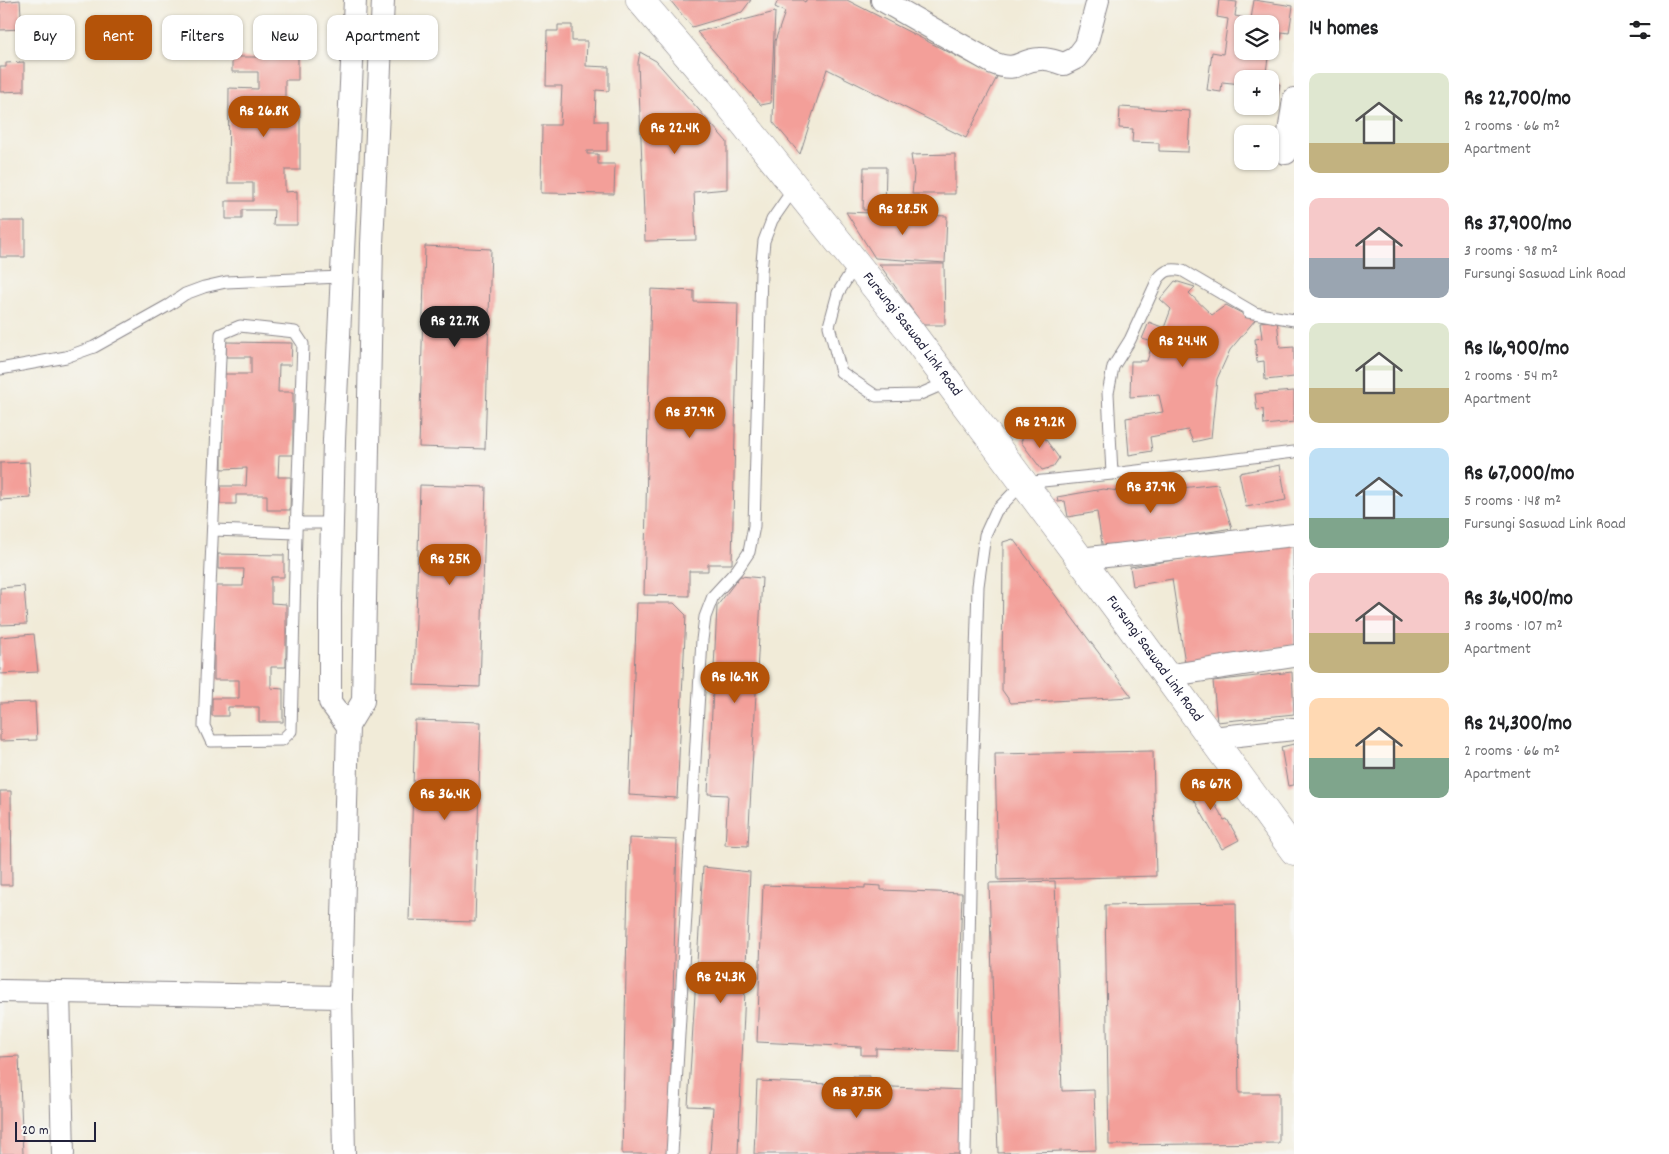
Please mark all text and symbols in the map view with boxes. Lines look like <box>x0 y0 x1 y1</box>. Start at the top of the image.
chip: Buy <box>15 15 75 60</box>
chip: Rent <box>85 15 152 60</box>
chip: Filters <box>162 15 243 60</box>
chip: New <box>253 15 317 60</box>
chip: Apartment <box>327 15 438 60</box>
map controls <box>1234 15 1279 170</box>
button: layers <box>1234 15 1279 60</box>
text: 14 homes <box>1309 15 1379 45</box>
icon: filters <box>1626 16 1654 44</box>
button: + <box>1234 70 1279 115</box>
text: Rs 22,700/mo <box>1464 85 1571 115</box>
icon: home <box>1349 93 1409 153</box>
pin: Rs 26.8K <box>212 96 316 138</box>
text: Rs 26.8K <box>239 100 289 123</box>
pin: Rs 22.4K <box>623 112 727 155</box>
text: 2 rooms · 66 m² <box>1464 115 1560 138</box>
text: Rs 22.4K <box>651 117 699 140</box>
button: − <box>1234 125 1279 170</box>
text: Apartment <box>1464 138 1531 161</box>
pin: Rs 28.5K <box>851 194 955 236</box>
text: Rs 28.5K <box>878 198 928 221</box>
text: Rs 37,900/mo <box>1464 210 1572 240</box>
icon: home <box>1349 218 1409 278</box>
text: 3 rooms · 98 m² <box>1464 240 1558 263</box>
text: Fursungi Saswad Link Road <box>1464 263 1626 286</box>
street label: Fursungi Saswad Link Road <box>856 268 967 401</box>
pin: Rs 22.7K <box>403 306 507 348</box>
text: Rs 22.7K <box>431 310 479 333</box>
pin: Rs 24.4K <box>1131 326 1235 368</box>
text: Rs 24.4K <box>1159 330 1207 353</box>
text: Rs 16,900/mo <box>1464 335 1569 365</box>
icon: home <box>1349 343 1409 403</box>
text: 2 rooms · 54 m² <box>1464 365 1558 388</box>
text: Apartment <box>1464 388 1531 411</box>
pin: Rs 37.9K <box>638 396 742 439</box>
text: Rs 37.9K <box>666 401 714 424</box>
pin: Rs 29.2K <box>988 406 1092 449</box>
text: Rs 29.2K <box>1015 411 1065 434</box>
text: Rs 67,000/mo <box>1464 460 1574 490</box>
icon: home <box>1349 468 1409 528</box>
pin: Rs 37.9K <box>1099 472 1203 514</box>
text: Rs 37.9K <box>1127 476 1175 499</box>
text: 5 rooms · 148 m² <box>1464 490 1561 513</box>
text: Fursungi Saswad Link Road <box>1464 513 1626 536</box>
pin: Rs 25K <box>409 544 491 586</box>
text: Rs 25K <box>430 548 470 571</box>
text: Rs 36,400/mo <box>1464 585 1573 615</box>
street label: Fursungi Saswad Link Road <box>1100 591 1208 727</box>
icon: home <box>1349 593 1409 653</box>
text: 3 rooms · 107 m² <box>1464 615 1563 638</box>
text: Apartment <box>1464 638 1531 661</box>
pin: Rs 16.9K <box>683 662 787 704</box>
text: Rs 16.9K <box>712 666 758 689</box>
text: Rs 24,300/mo <box>1464 710 1572 740</box>
icon: home <box>1349 718 1409 778</box>
text: 2 rooms · 66 m² <box>1464 740 1560 763</box>
text: Apartment <box>1464 763 1531 786</box>
pin: Rs 67K <box>1170 768 1252 811</box>
text: Rs 67K <box>1191 773 1231 796</box>
pin: Rs 36.4K <box>393 778 497 821</box>
text: Rs 36.4K <box>420 783 470 806</box>
pin: Rs 24.3K <box>669 962 773 1004</box>
text: Rs 24.3K <box>697 966 745 989</box>
pin: Rs 37.5K <box>805 1076 909 1119</box>
text: Rs 37.5K <box>833 1081 881 1104</box>
scale bar <box>15 1119 96 1142</box>
text: 20 m <box>22 1121 49 1141</box>

